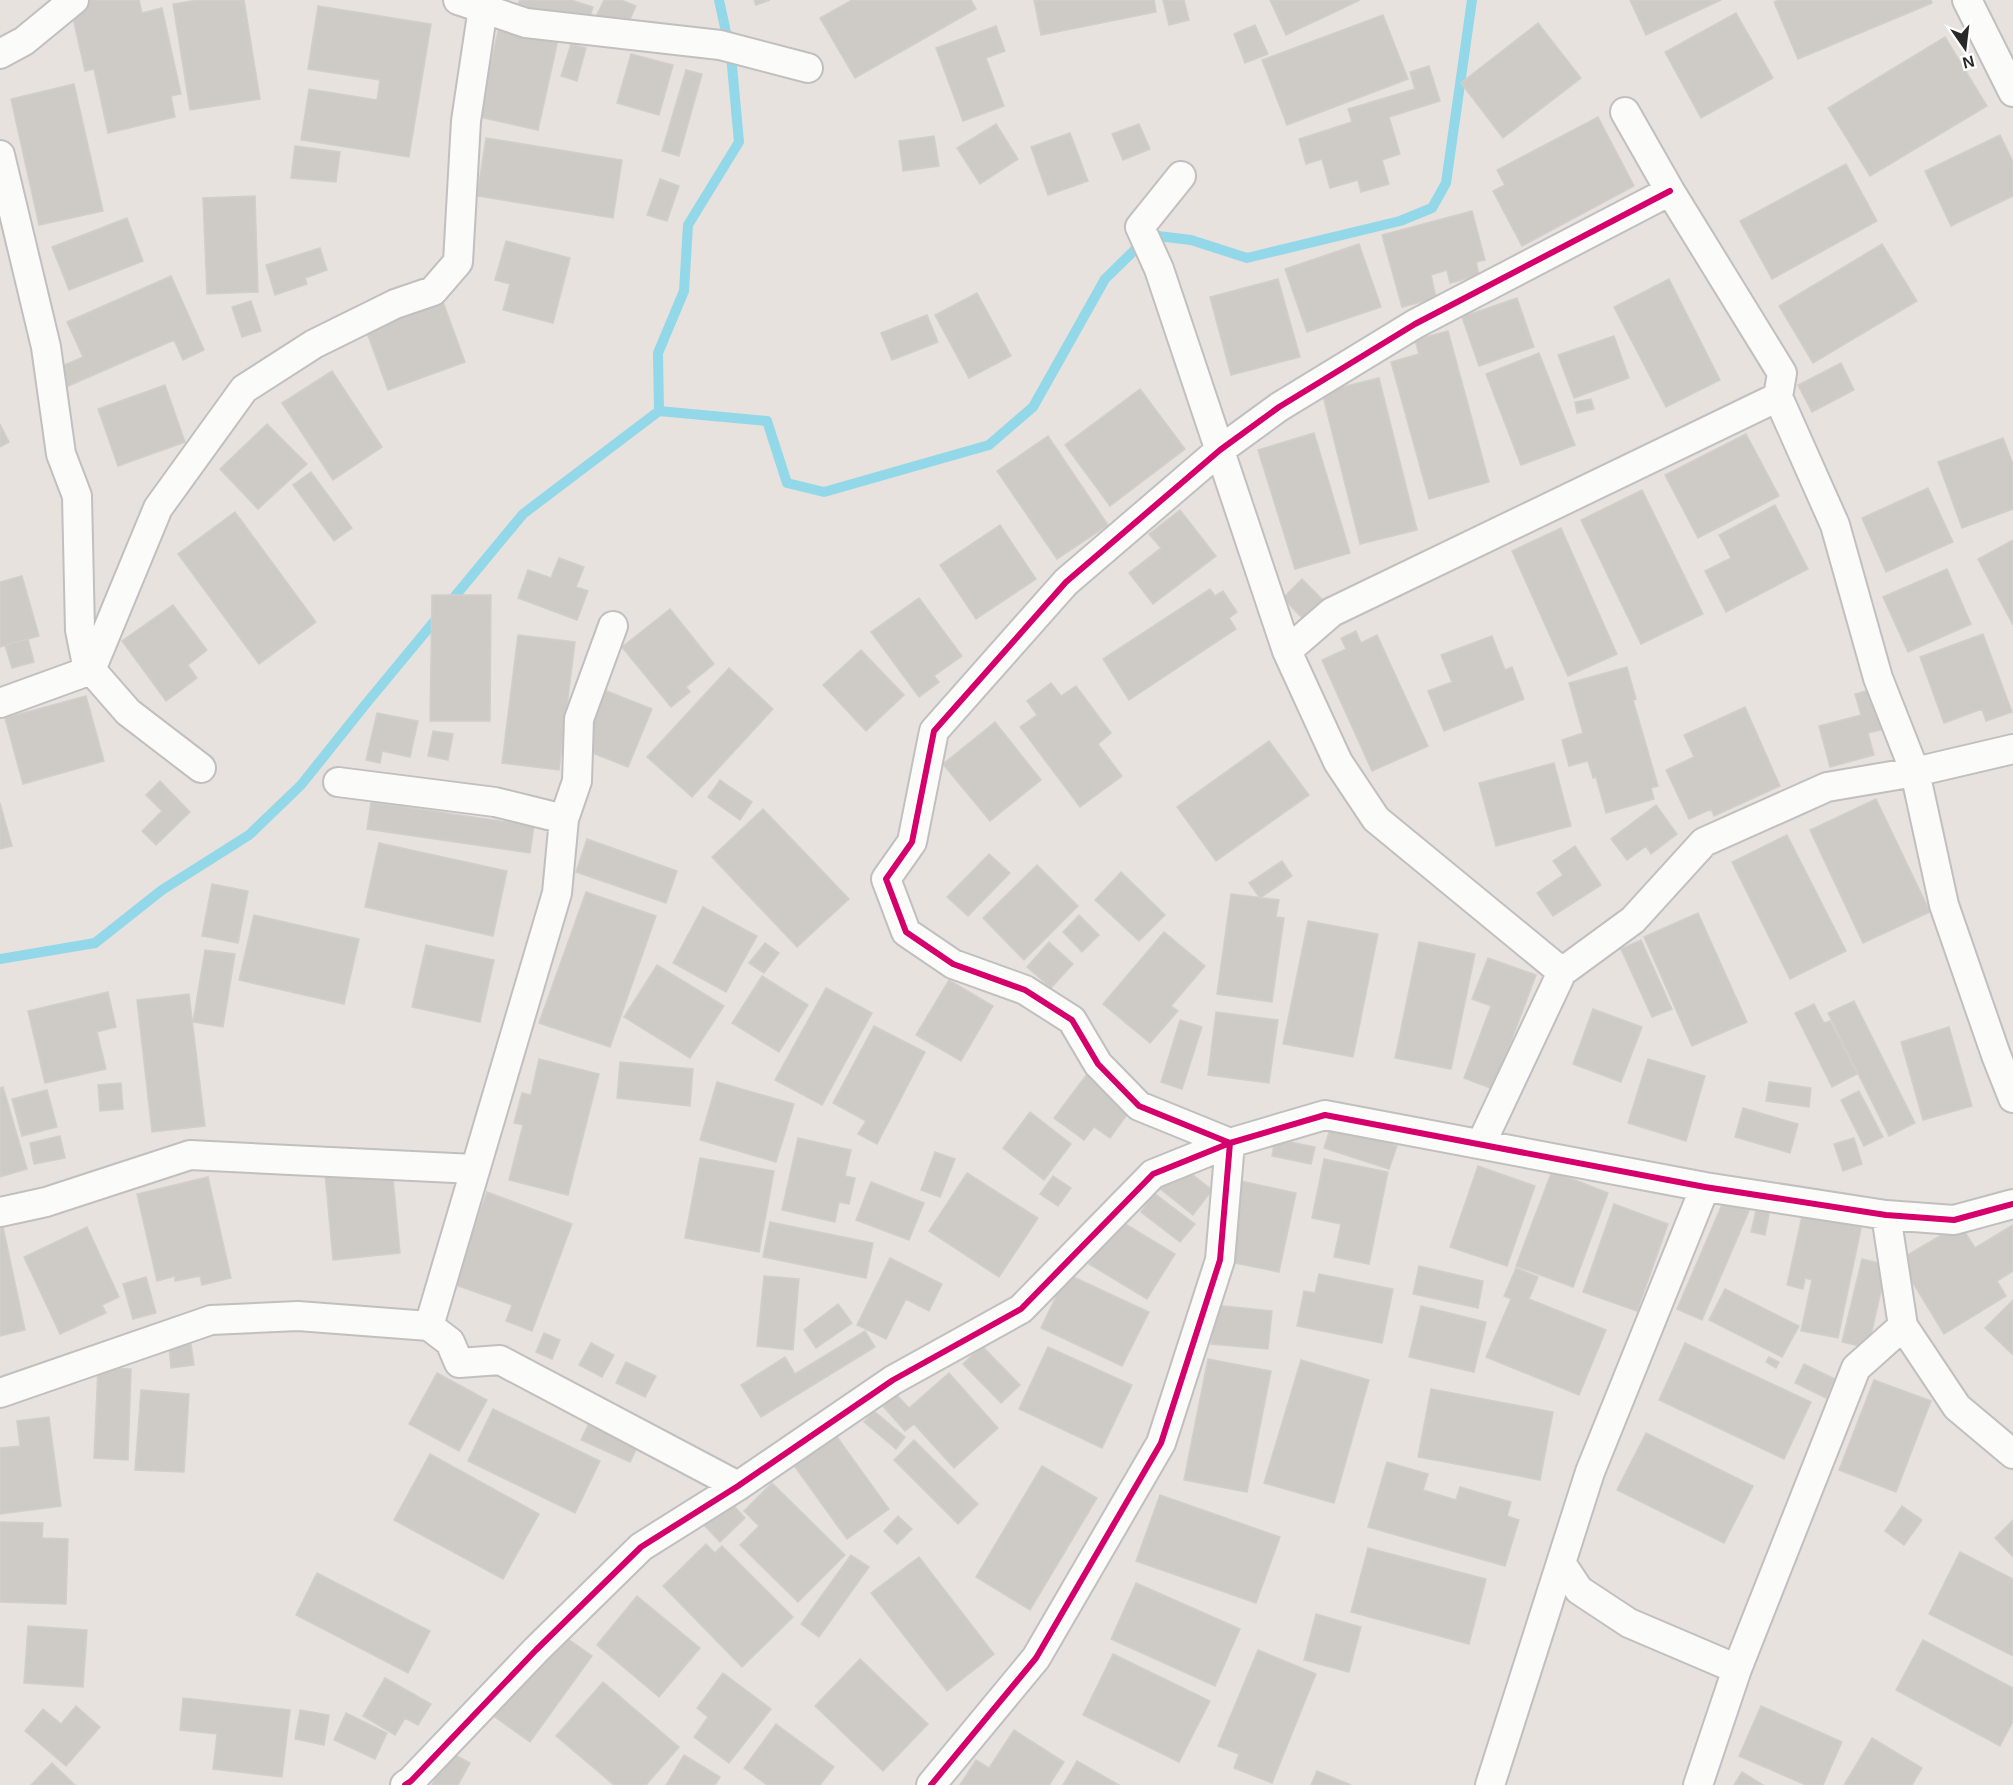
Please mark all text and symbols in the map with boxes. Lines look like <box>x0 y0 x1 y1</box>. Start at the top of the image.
north arrow <box>1935 18 1995 78</box>
text: N <box>1961 52 1976 72</box>

